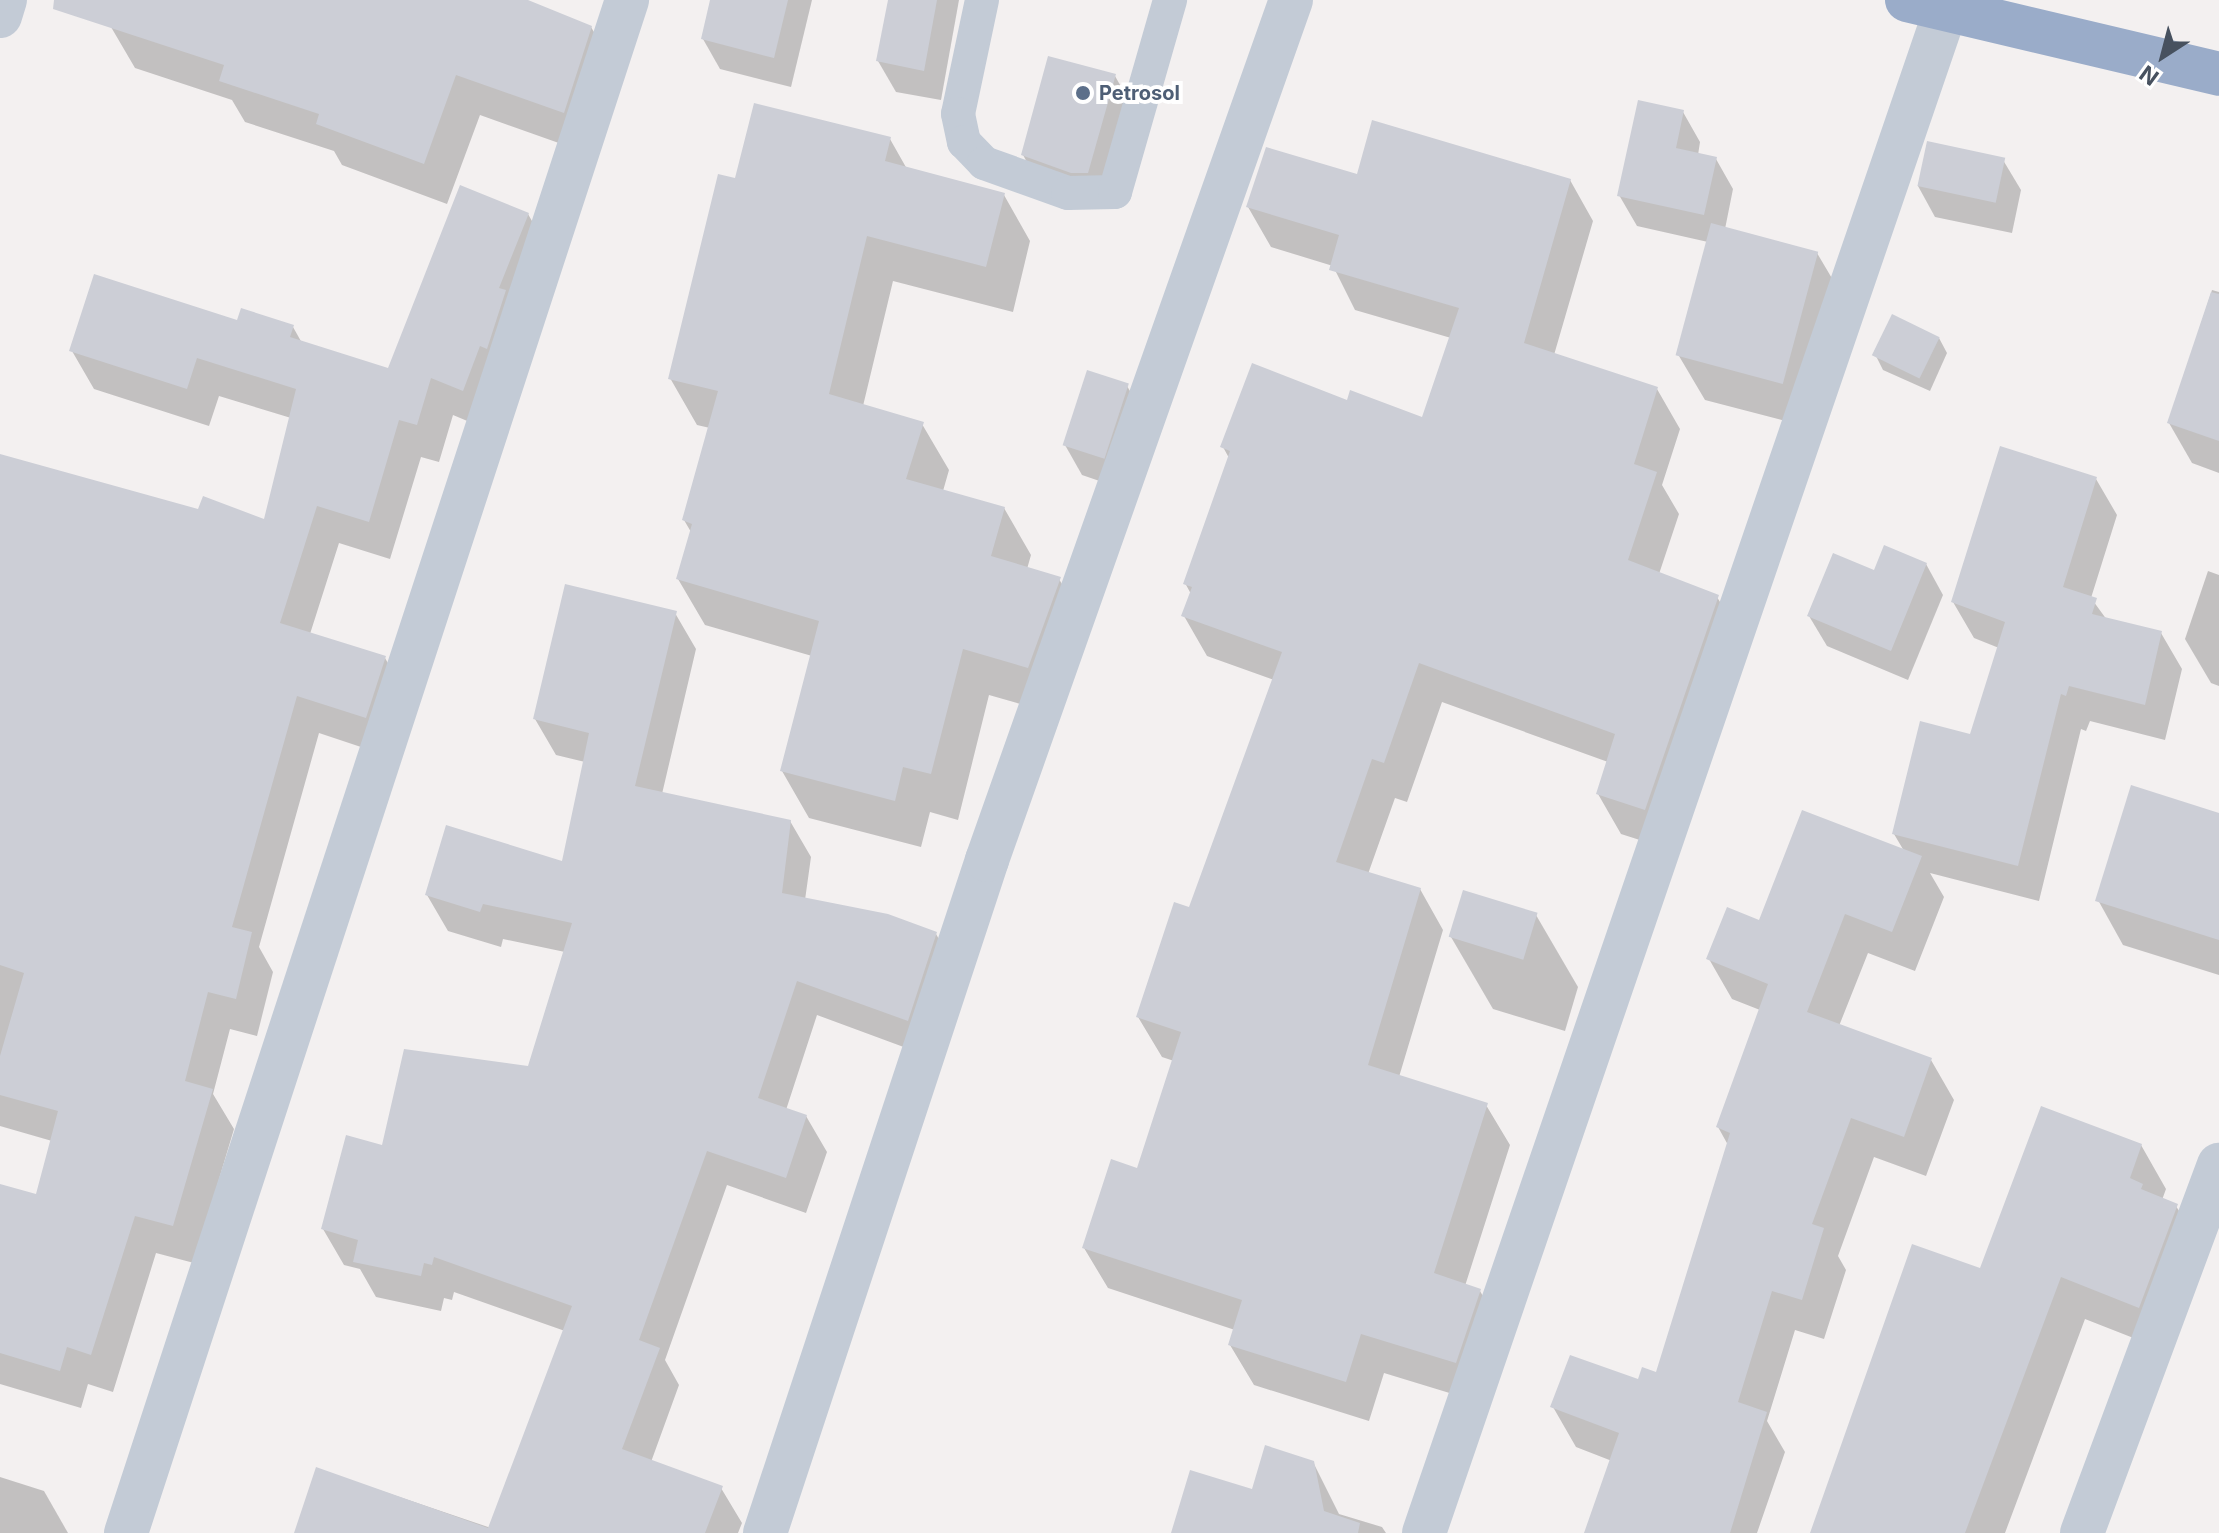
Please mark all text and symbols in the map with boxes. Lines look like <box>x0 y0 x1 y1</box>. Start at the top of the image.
north arrow <box>2123 16 2203 96</box>
text: N <box>2134 60 2163 91</box>
place label: Petrosol <box>1099 81 1180 105</box>
marker: Petrosol <box>1074 84 1092 102</box>

